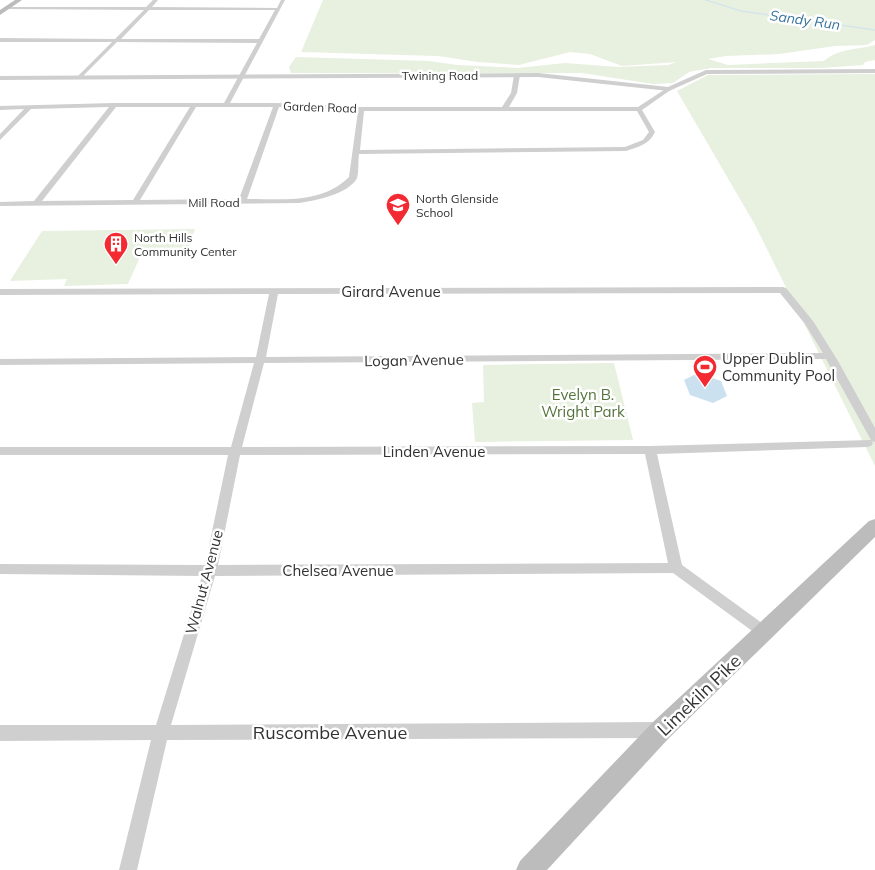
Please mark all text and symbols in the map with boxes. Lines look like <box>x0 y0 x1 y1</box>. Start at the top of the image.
water label: Sandy Run <box>769 6 841 34</box>
street label: Twining Road <box>402 68 478 83</box>
street label: Garden Road <box>283 98 357 116</box>
place label: North Glenside School <box>416 191 499 220</box>
school or university icon: North Glenside School <box>385 192 411 226</box>
street label: Mill Road <box>188 195 240 210</box>
place label: North Hills Community Center <box>134 230 237 259</box>
building icon: North Hills Community Center <box>103 231 129 265</box>
street label: Girard Avenue <box>341 282 441 301</box>
place label: Upper Dublin Community Pool <box>722 349 835 385</box>
street label: Logan Avenue <box>364 350 464 370</box>
sports icon: Upper Dublin Community Pool <box>692 354 718 388</box>
park label: Evelyn B. Wright Park <box>541 385 625 421</box>
street label: Linden Avenue <box>383 442 485 461</box>
street label: Walnut Avenue <box>181 528 227 636</box>
street label: Chelsea Avenue <box>282 561 394 580</box>
street label: Limekiln Pike <box>652 649 746 741</box>
street label: Ruscombe Avenue <box>253 721 407 744</box>

